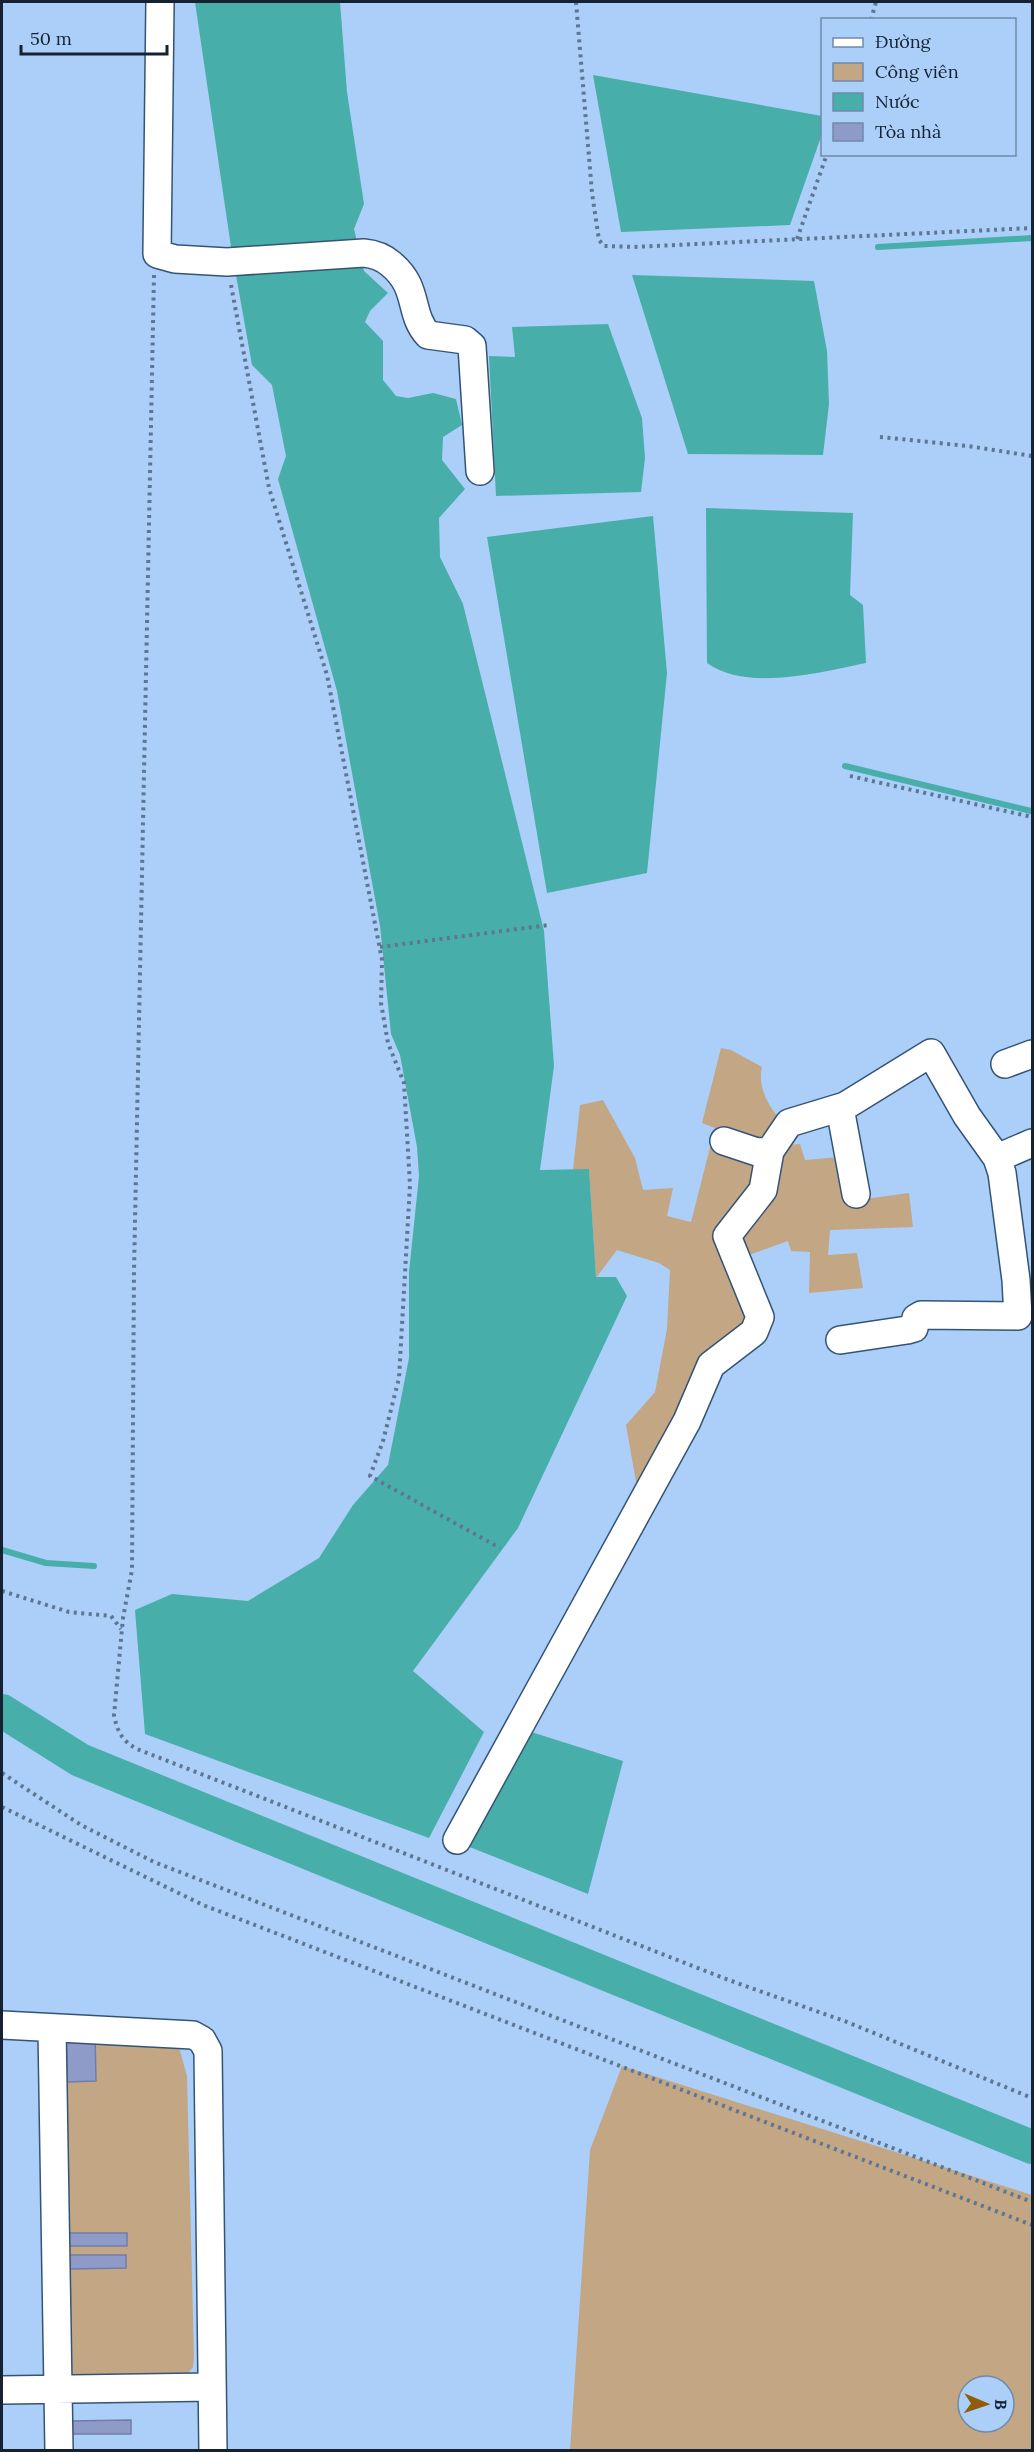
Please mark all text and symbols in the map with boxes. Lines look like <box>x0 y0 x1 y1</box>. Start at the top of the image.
scale bar <box>21 18 166 56</box>
legend <box>821 18 1016 156</box>
text: 50 m <box>30 27 72 50</box>
text: Đường <box>875 30 932 53</box>
text: Công viên <box>875 60 959 83</box>
text: Nước <box>875 90 920 113</box>
text: Tòa nhà <box>875 120 941 143</box>
north arrow <box>956 2374 1016 2434</box>
text: B <box>991 2399 1011 2411</box>

